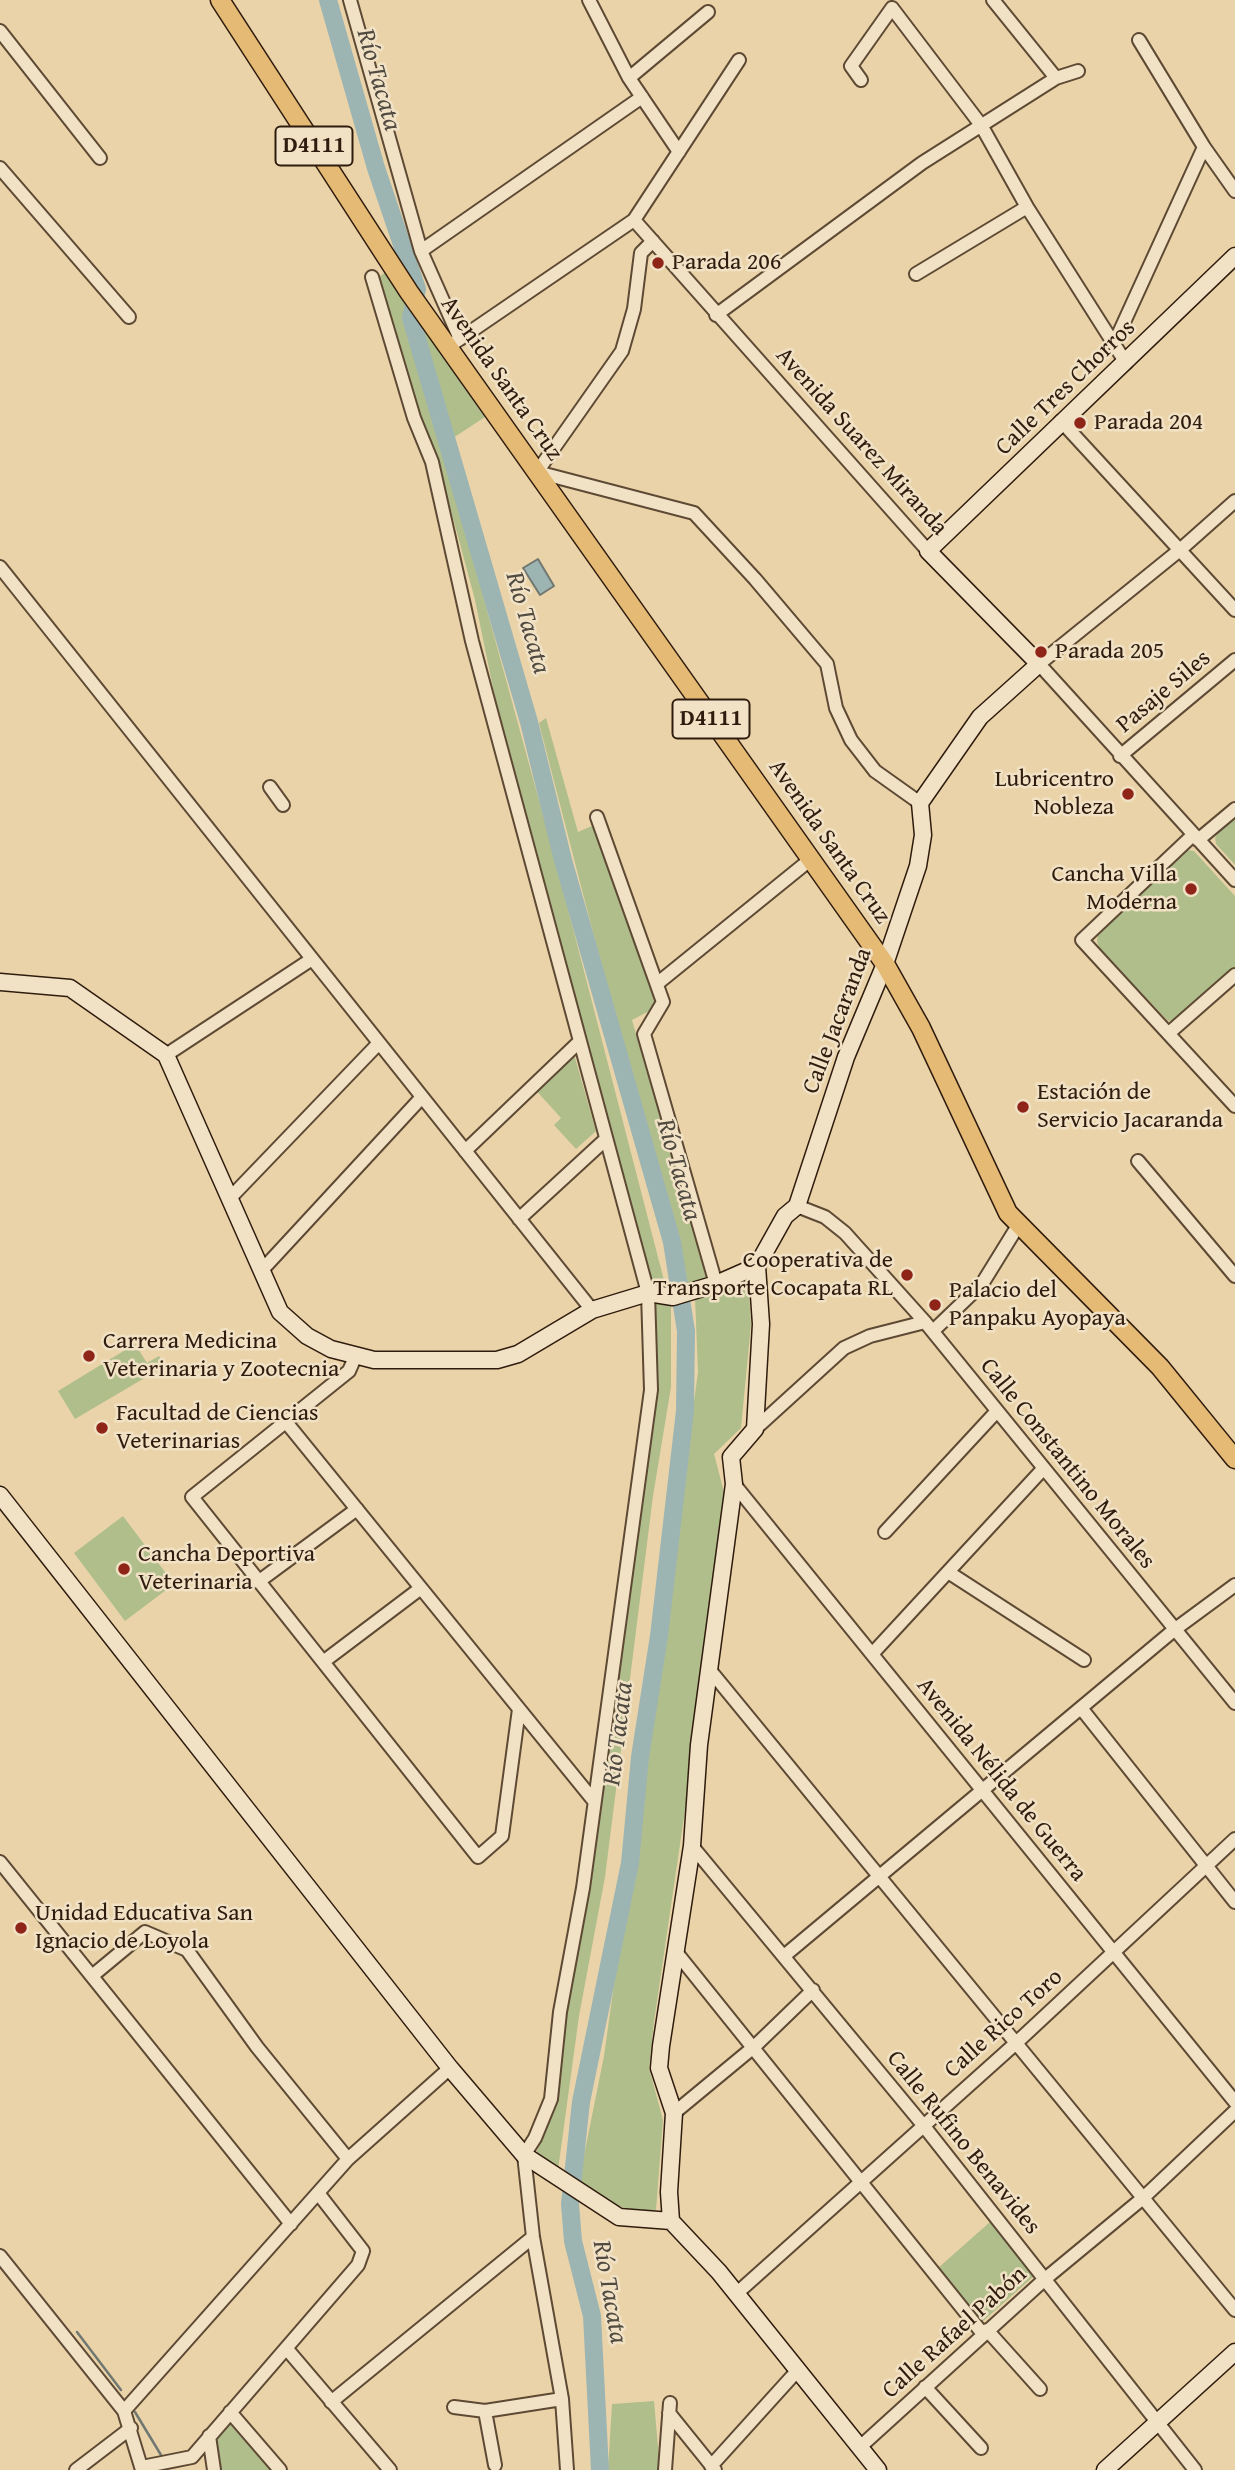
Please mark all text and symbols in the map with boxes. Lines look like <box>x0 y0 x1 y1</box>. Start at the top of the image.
water label: Río Tacata <box>349 26 407 134</box>
road number: D4111 <box>276 127 352 166</box>
place label: Parada 206 <box>672 249 781 277</box>
marker: Parada 206 <box>650 255 666 271</box>
street label: Avenida Santa Cruz <box>434 291 568 467</box>
street label: Calle Tres Chorros <box>990 314 1142 462</box>
street label: Avenida Suarez Miranda <box>769 342 953 542</box>
place label: Parada 204 <box>1094 409 1203 437</box>
marker: Parada 204 <box>1072 415 1088 431</box>
water label: Río Tacata <box>498 569 556 677</box>
place label: Parada 205 <box>1055 638 1164 666</box>
marker: Parada 205 <box>1033 644 1049 660</box>
street label: Pasaje Siles <box>1111 644 1217 740</box>
road number: D4111 <box>672 699 750 738</box>
street label: Avenida Santa Cruz <box>762 754 896 930</box>
place label: Lubricentro Nobleza <box>995 766 1114 822</box>
marker: Lubricentro Nobleza <box>1120 786 1136 802</box>
place label: Cancha Villa Moderna <box>1051 861 1177 917</box>
marker: Cancha Villa Moderna <box>1183 881 1199 897</box>
street label: Calle Jacaranda <box>797 944 879 1098</box>
place label: Estación de Servicio Jacaranda <box>1037 1079 1223 1135</box>
marker: Estación de Servicio Jacaranda <box>1015 1099 1031 1115</box>
water label: Río Tacata <box>649 1116 707 1224</box>
place label: Cooperativa de Transporte Cocapata RL <box>653 1247 893 1303</box>
marker: Cooperativa de Transporte Cocapata RL <box>899 1267 915 1283</box>
place label: Palacio del Panpaku Ayopaya <box>949 1277 1126 1333</box>
marker: Palacio del Panpaku Ayopaya <box>927 1297 943 1313</box>
place label: Carrera Medicina Veterinaria y Zootecnia <box>103 1328 339 1384</box>
marker: Carrera Medicina Veterinaria y Zootecnia <box>81 1348 97 1364</box>
street label: Calle Constantino Morales <box>973 1353 1161 1575</box>
place label: Facultad de Ciencias Veterinarias <box>116 1400 319 1456</box>
marker: Facultad de Ciencias Veterinarias <box>94 1420 110 1436</box>
place label: Cancha Deportiva Veterinaria <box>138 1541 315 1597</box>
marker: Cancha Deportiva Veterinaria <box>116 1561 132 1577</box>
street label: Avenida Nélida de Guerra <box>910 1672 1092 1888</box>
water label: Río Tacata <box>597 1680 641 1788</box>
place label: Unidad Educativa San Ignacio de Loyola <box>35 1900 253 1956</box>
marker: Unidad Educativa San Ignacio de Loyola <box>13 1920 29 1936</box>
street label: Calle Rico Toro <box>939 1963 1069 2085</box>
street label: Calle Rufino Benavides <box>880 2045 1046 2241</box>
water label: Río Tacata <box>585 2238 633 2346</box>
street label: Calle Rafael Pabón <box>877 2261 1033 2405</box>

